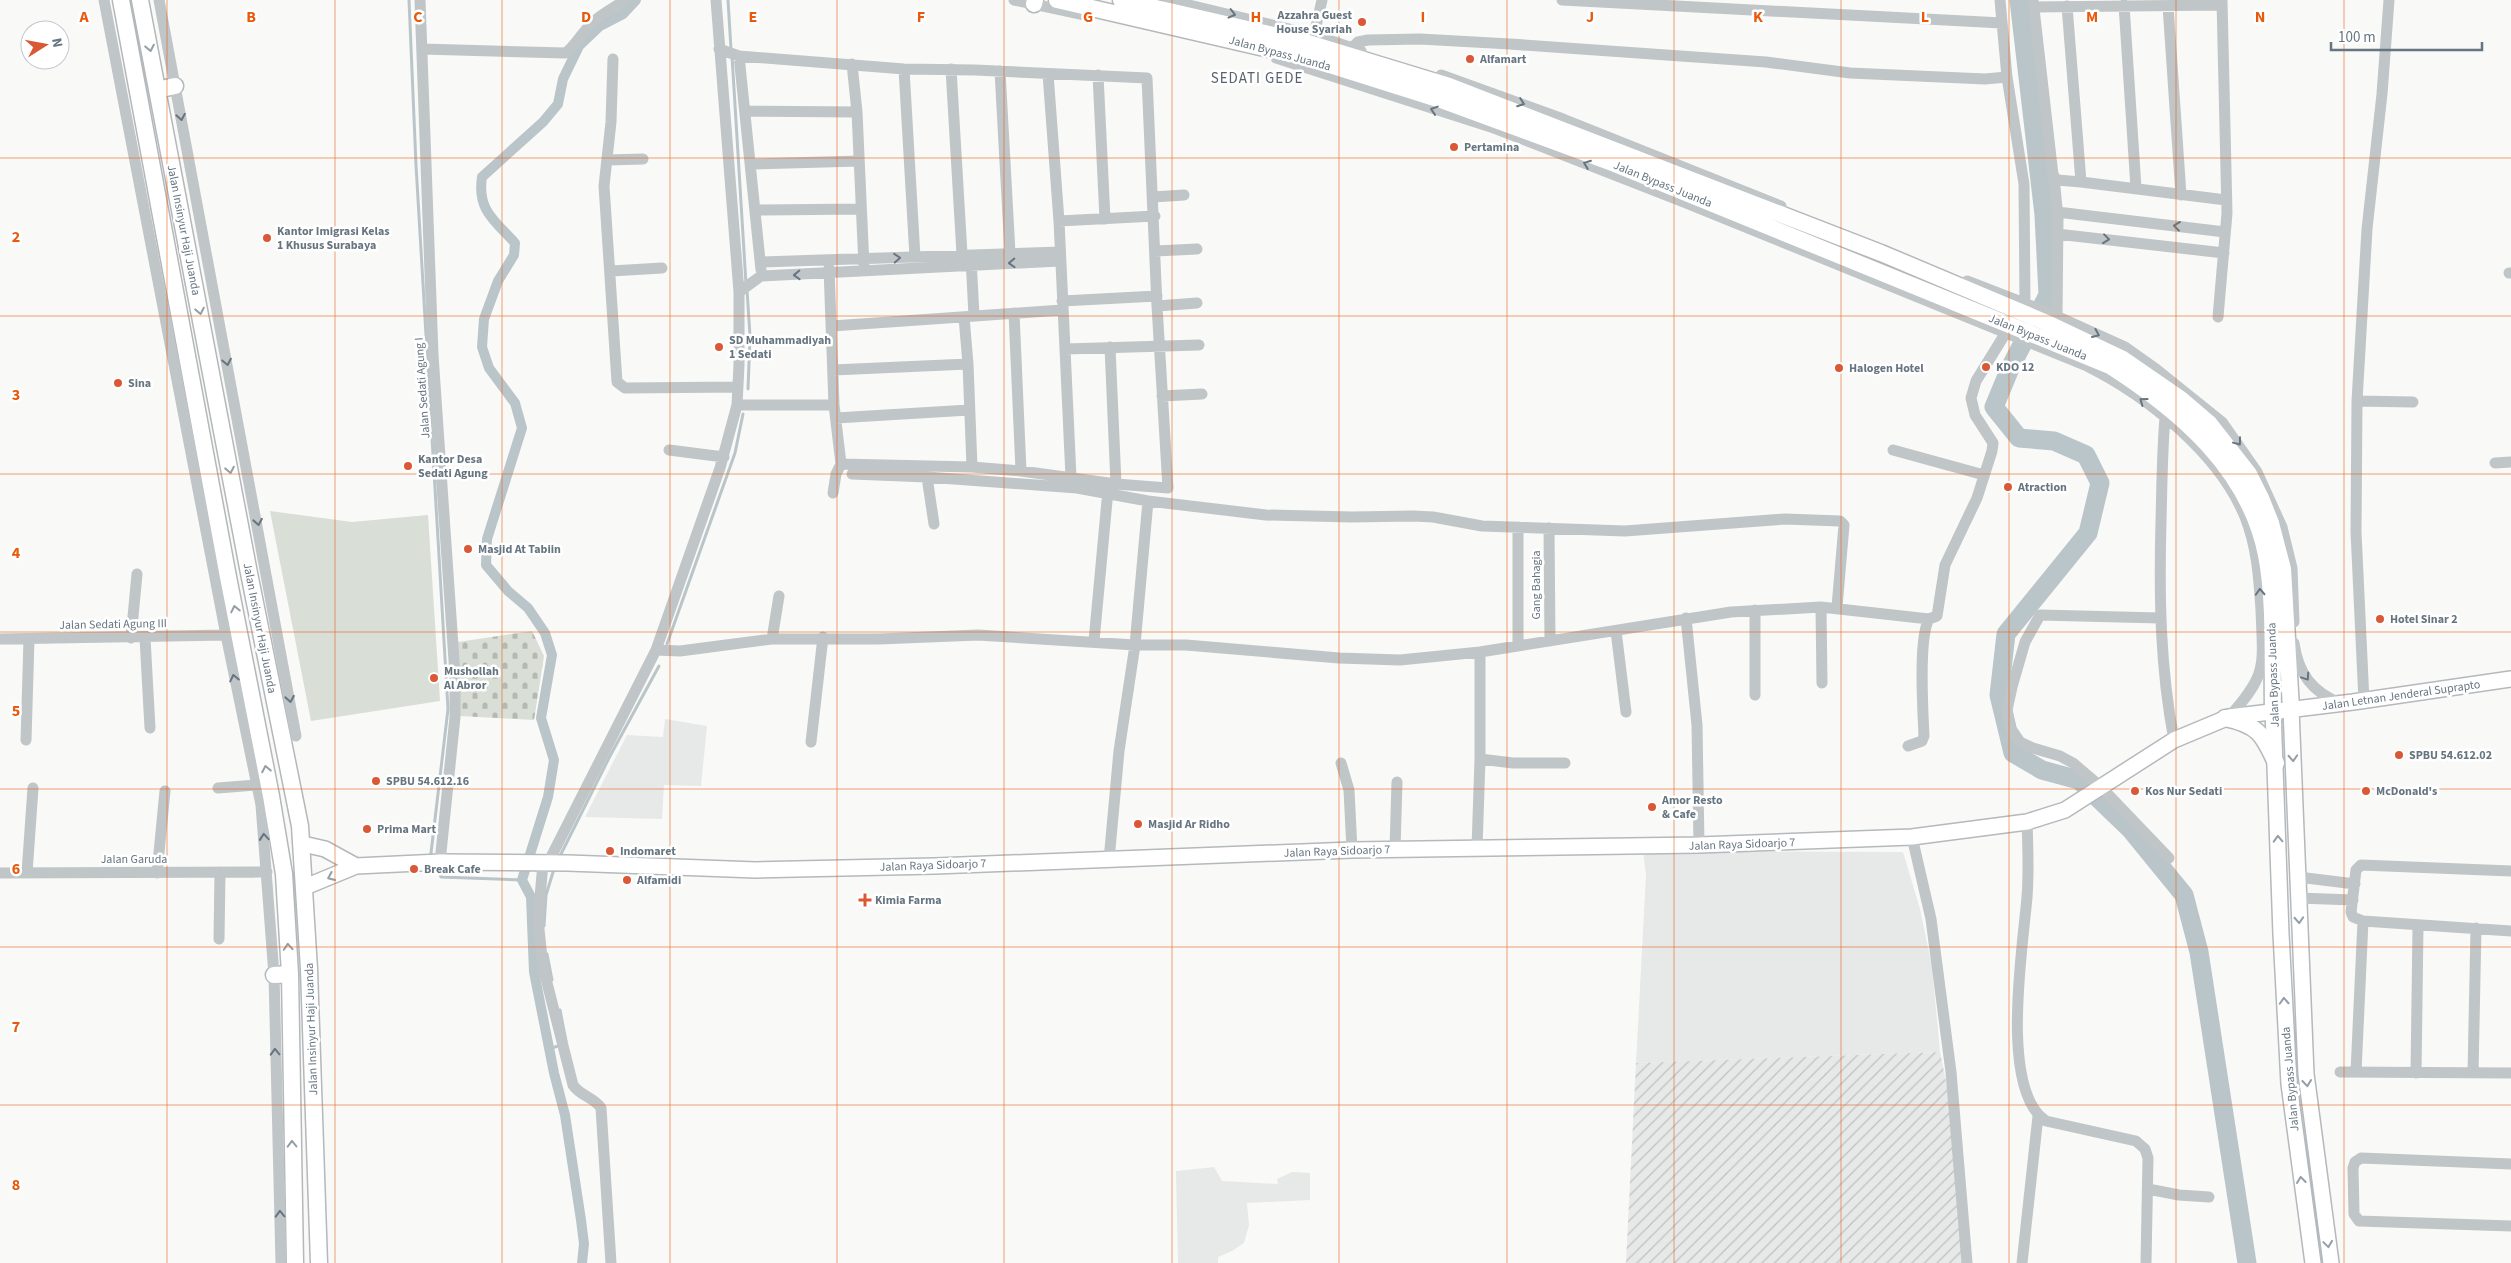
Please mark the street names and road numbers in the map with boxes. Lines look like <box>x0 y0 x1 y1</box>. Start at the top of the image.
street label: Jalan Bypass Juanda <box>1227 32 1333 75</box>
street label: Jalan Bypass Juanda <box>1611 157 1715 212</box>
street label: Jalan Insinyur Haji Juanda <box>163 163 205 297</box>
street label: Jalan Bypass Juanda <box>1986 310 2090 365</box>
street label: Jalan Sedati Agung I <box>410 337 435 439</box>
street label: Gang Bahagia <box>1528 550 1545 620</box>
street label: Jalan Insinyur Haji Juanda <box>239 561 281 695</box>
street label: Jalan Sedati Agung III <box>59 615 167 634</box>
street label: Jalan Bypass Juanda <box>2263 622 2284 728</box>
street label: Jalan Letnan Jenderal Suprapto <box>2321 676 2481 715</box>
street label: Jalan Raya Sidoarjo 7 <box>1688 834 1796 855</box>
street label: Jalan Raya Sidoarjo 7 <box>1283 841 1391 862</box>
street label: Jalan Garuda <box>101 851 167 868</box>
street label: Jalan Raya Sidoarjo 7 <box>879 855 987 876</box>
street label: Jalan Insinyur Haji Juanda <box>301 962 322 1096</box>
street label: Jalan Bypass Juanda <box>2277 1026 2304 1132</box>

